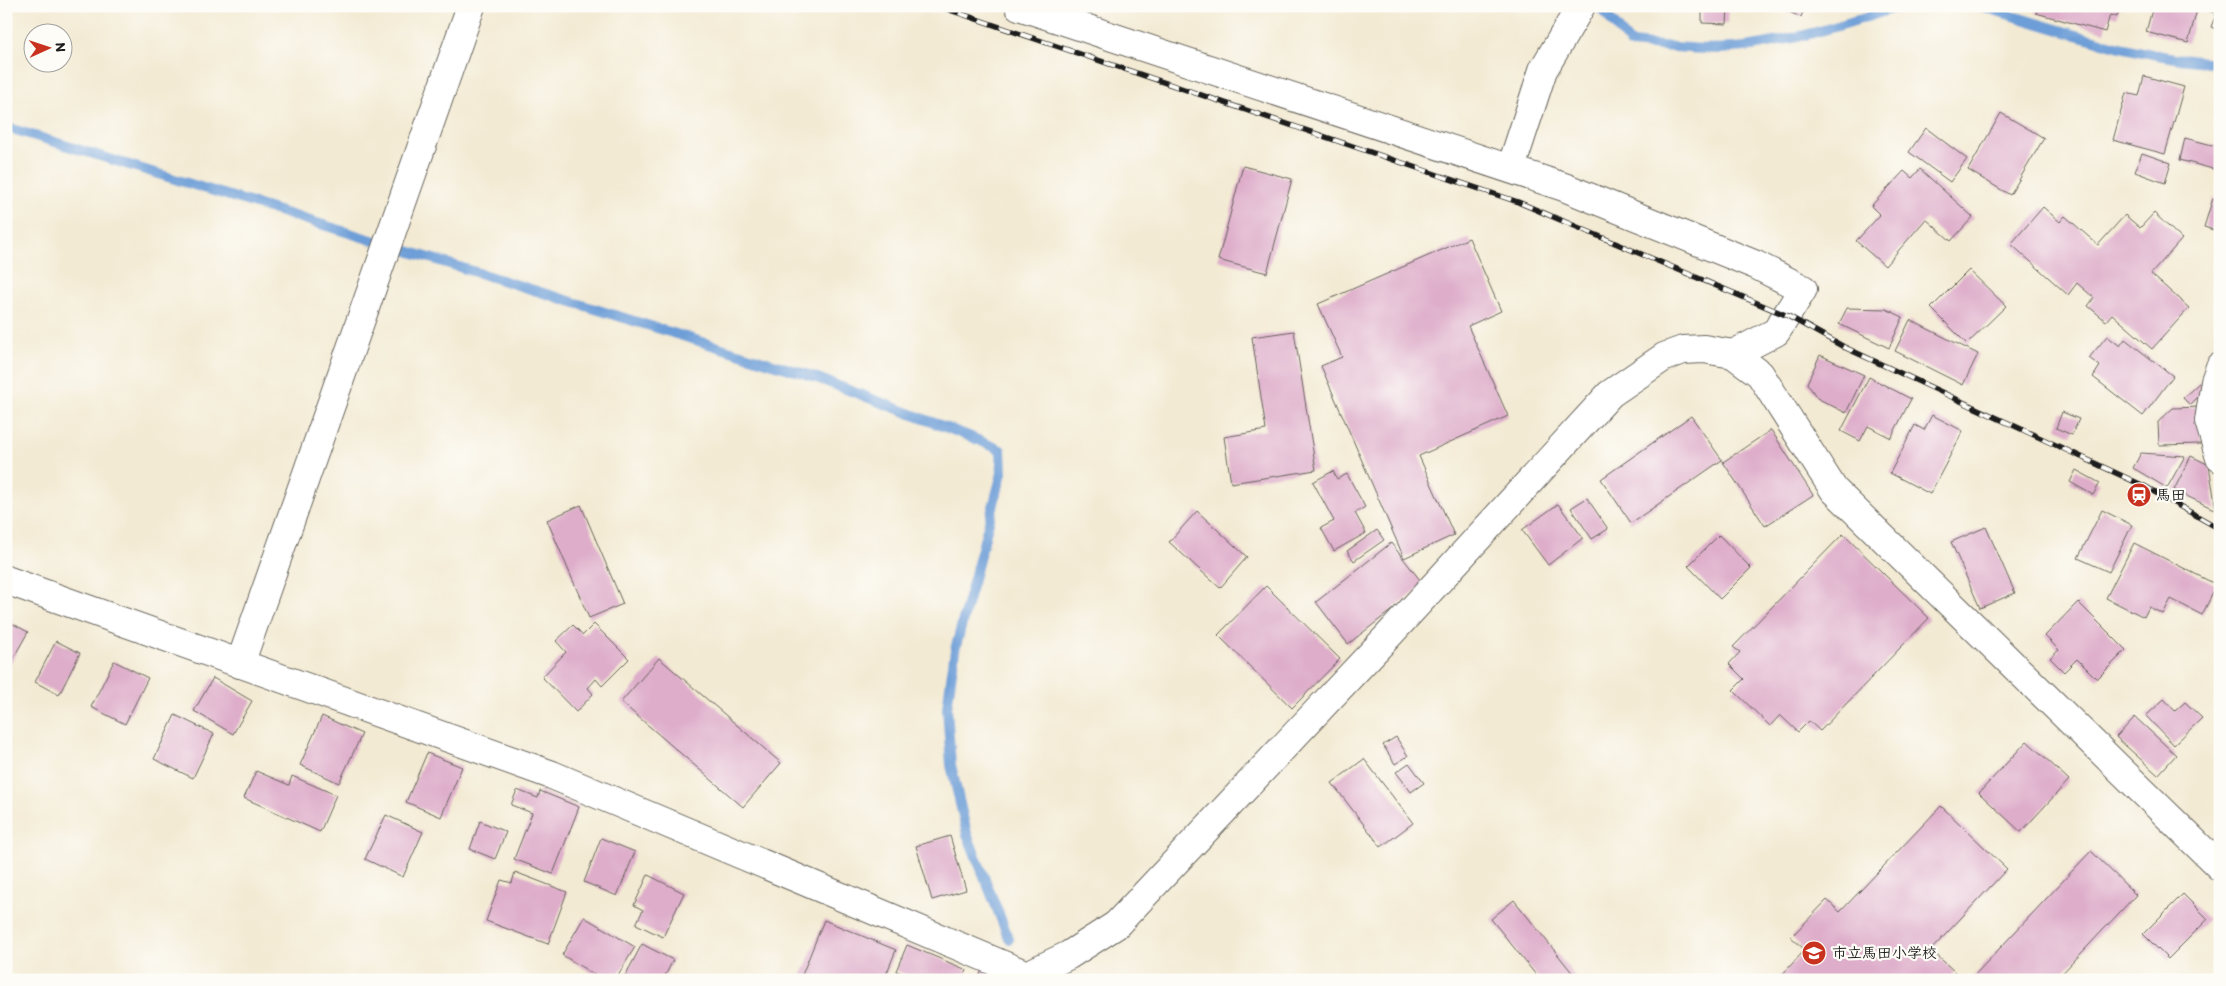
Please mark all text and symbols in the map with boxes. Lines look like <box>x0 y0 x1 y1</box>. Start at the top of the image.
north arrow <box>22 22 72 72</box>
text: N <box>52 42 69 53</box>
station icon: 馬田 <box>2126 482 2152 508</box>
place label: 馬田 <box>2156 486 2186 504</box>
school or university icon: 市立馬田小学校 <box>1801 940 1827 966</box>
place label: 市立馬田小学校 <box>1832 944 1937 962</box>

